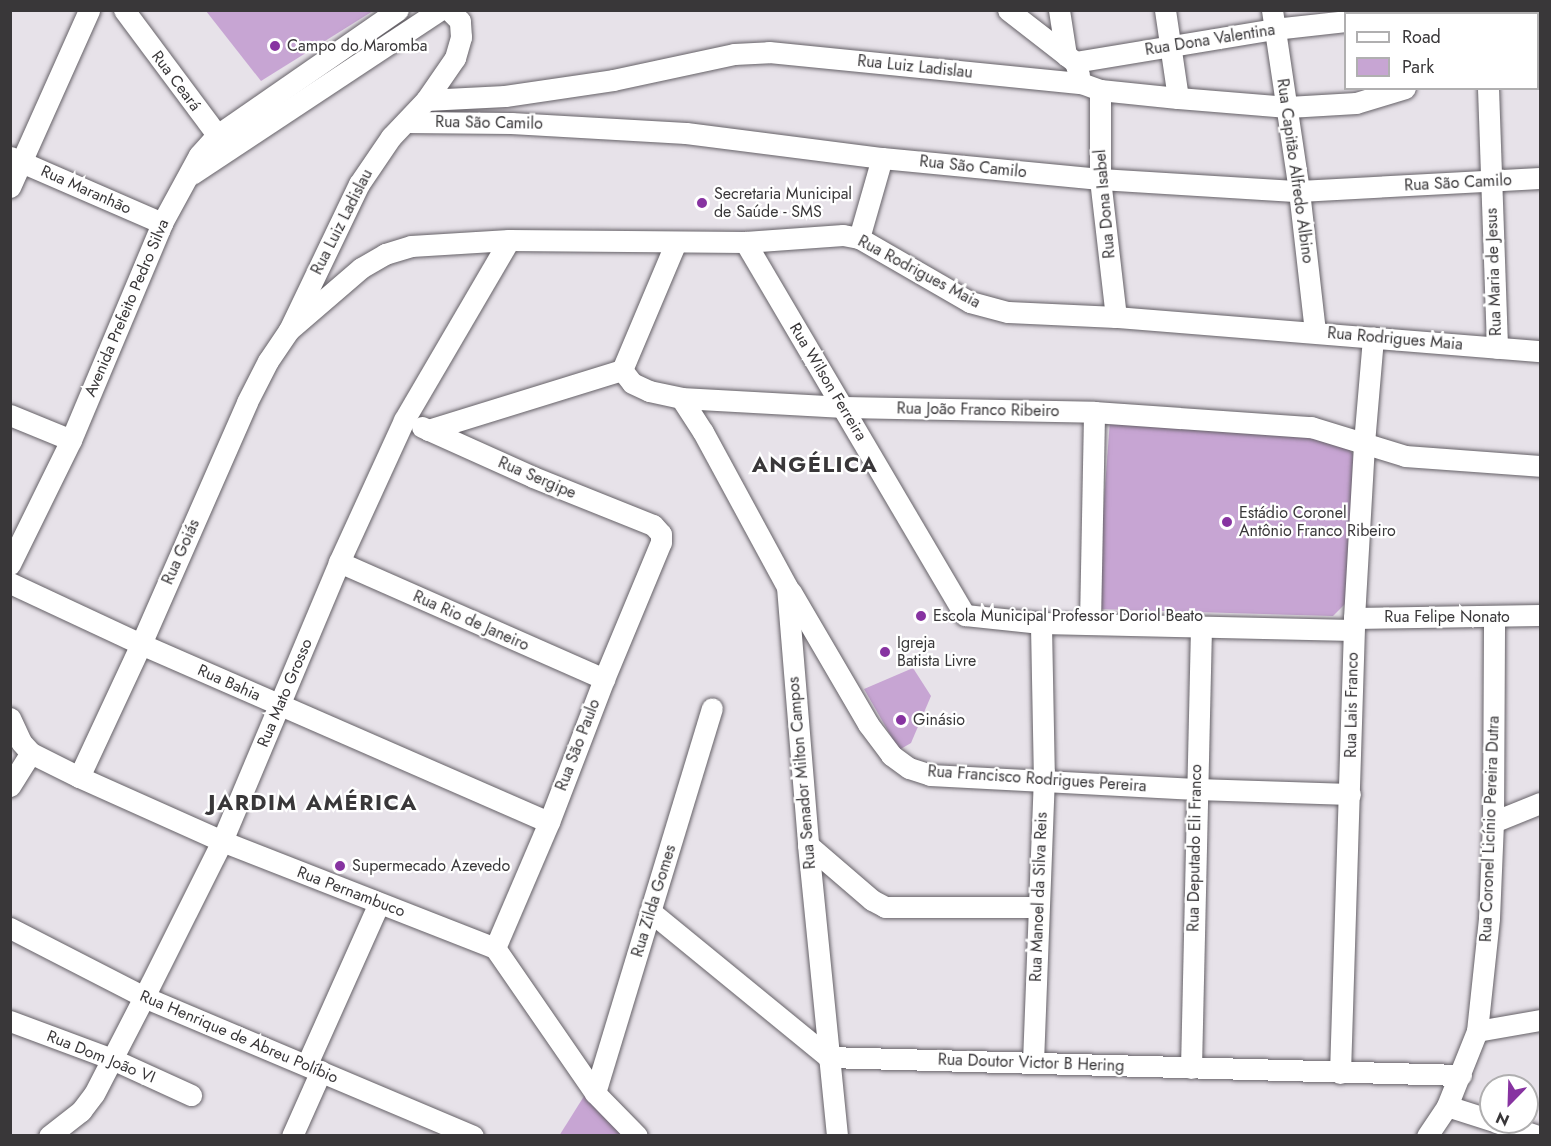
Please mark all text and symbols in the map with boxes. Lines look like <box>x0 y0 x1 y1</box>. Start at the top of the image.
legend <box>1344 12 1539 90</box>
street label: Rua Dona Valentina <box>1144 20 1276 60</box>
text: Road <box>1402 24 1441 50</box>
place label: Campo do Maromba <box>287 36 427 56</box>
marker: Campo do Maromba <box>268 39 282 53</box>
street label: Rua Ceará <box>147 47 205 115</box>
street label: Rua Luiz Ladislau <box>856 51 974 83</box>
text: Park <box>1402 54 1434 80</box>
street label: Rua Capitão Alfredo Albino <box>1273 77 1317 265</box>
street label: Rua São Camilo <box>435 112 543 134</box>
street label: Rua Dona Isabel <box>1091 149 1119 259</box>
street label: Rua São Camilo <box>918 152 1028 182</box>
street label: Rua Maranhão <box>38 162 134 218</box>
street label: Rua Luiz Ladislau <box>307 166 377 278</box>
street label: Rua São Camilo <box>1404 171 1512 195</box>
place label: Secretaria Municipal de Saúde - SMS <box>714 184 852 222</box>
marker: Secretaria Municipal de Saúde - SMS <box>695 196 709 210</box>
street label: Rua Maria de Jesus <box>1482 208 1506 336</box>
street label: Avenida Prefeito Pedro Silva <box>81 216 173 400</box>
street label: Rua Rodrigues Maia <box>855 232 983 312</box>
street label: Rua Wilson Ferreira <box>785 320 871 444</box>
street label: Rua Rodrigues Maia <box>1327 324 1463 354</box>
street label: Rua João Franco Ribeiro <box>896 399 1060 421</box>
district label: ANGÉLICA <box>752 452 878 478</box>
street label: Rua Sergipe <box>495 453 579 503</box>
place label: Estádio Coronel Antônio Franco Ribeiro <box>1239 503 1396 541</box>
marker: Estádio Coronel Antônio Franco Ribeiro <box>1220 515 1234 529</box>
street label: Rua Goiás <box>158 516 204 588</box>
street label: Rua Rio de Janeiro <box>410 587 532 655</box>
place label: Escola Municipal Professor Doriol Beato <box>933 606 1203 626</box>
street label: Rua Felipe Nonato <box>1384 607 1510 627</box>
marker: Escola Municipal Professor Doriol Beato <box>914 609 928 623</box>
place label: Igreja Batista Livre <box>897 633 976 671</box>
street label: Rua Mato Grosso <box>254 636 316 750</box>
marker: Igreja Batista Livre <box>878 645 892 659</box>
street label: Rua Lais Franco <box>1341 652 1363 758</box>
street label: Rua Bahia <box>195 661 263 705</box>
street label: Rua Senador Milton Campos <box>784 676 820 870</box>
street label: Rua São Paulo <box>552 696 604 794</box>
place label: Ginásio <box>913 710 965 730</box>
marker: Ginásio <box>894 713 908 727</box>
street label: Rua Coronel Licínio Pereira Dutra <box>1476 716 1504 942</box>
street label: Rua Francisco Rodrigues Pereira <box>927 762 1147 796</box>
street label: Rua Deputado Eli Franco <box>1184 764 1206 932</box>
district label: JARDIM AMÉRICA <box>208 790 418 816</box>
street label: Rua Manoel da Silva Reis <box>1026 812 1052 982</box>
street label: Rua Zilda Gomes <box>628 843 680 959</box>
place label: Supermecado Azevedo <box>352 856 510 876</box>
marker: Supermecado Azevedo <box>333 859 347 873</box>
street label: Rua Pernambuco <box>294 863 408 921</box>
street label: Rua Henrique de Abreu Políbio <box>137 986 341 1088</box>
street label: Rua Dom João VI <box>44 1027 158 1087</box>
street label: Rua Doutor Victor B Hering <box>937 1050 1125 1076</box>
north arrow <box>1479 1074 1539 1134</box>
text: N <box>1492 1106 1513 1132</box>

